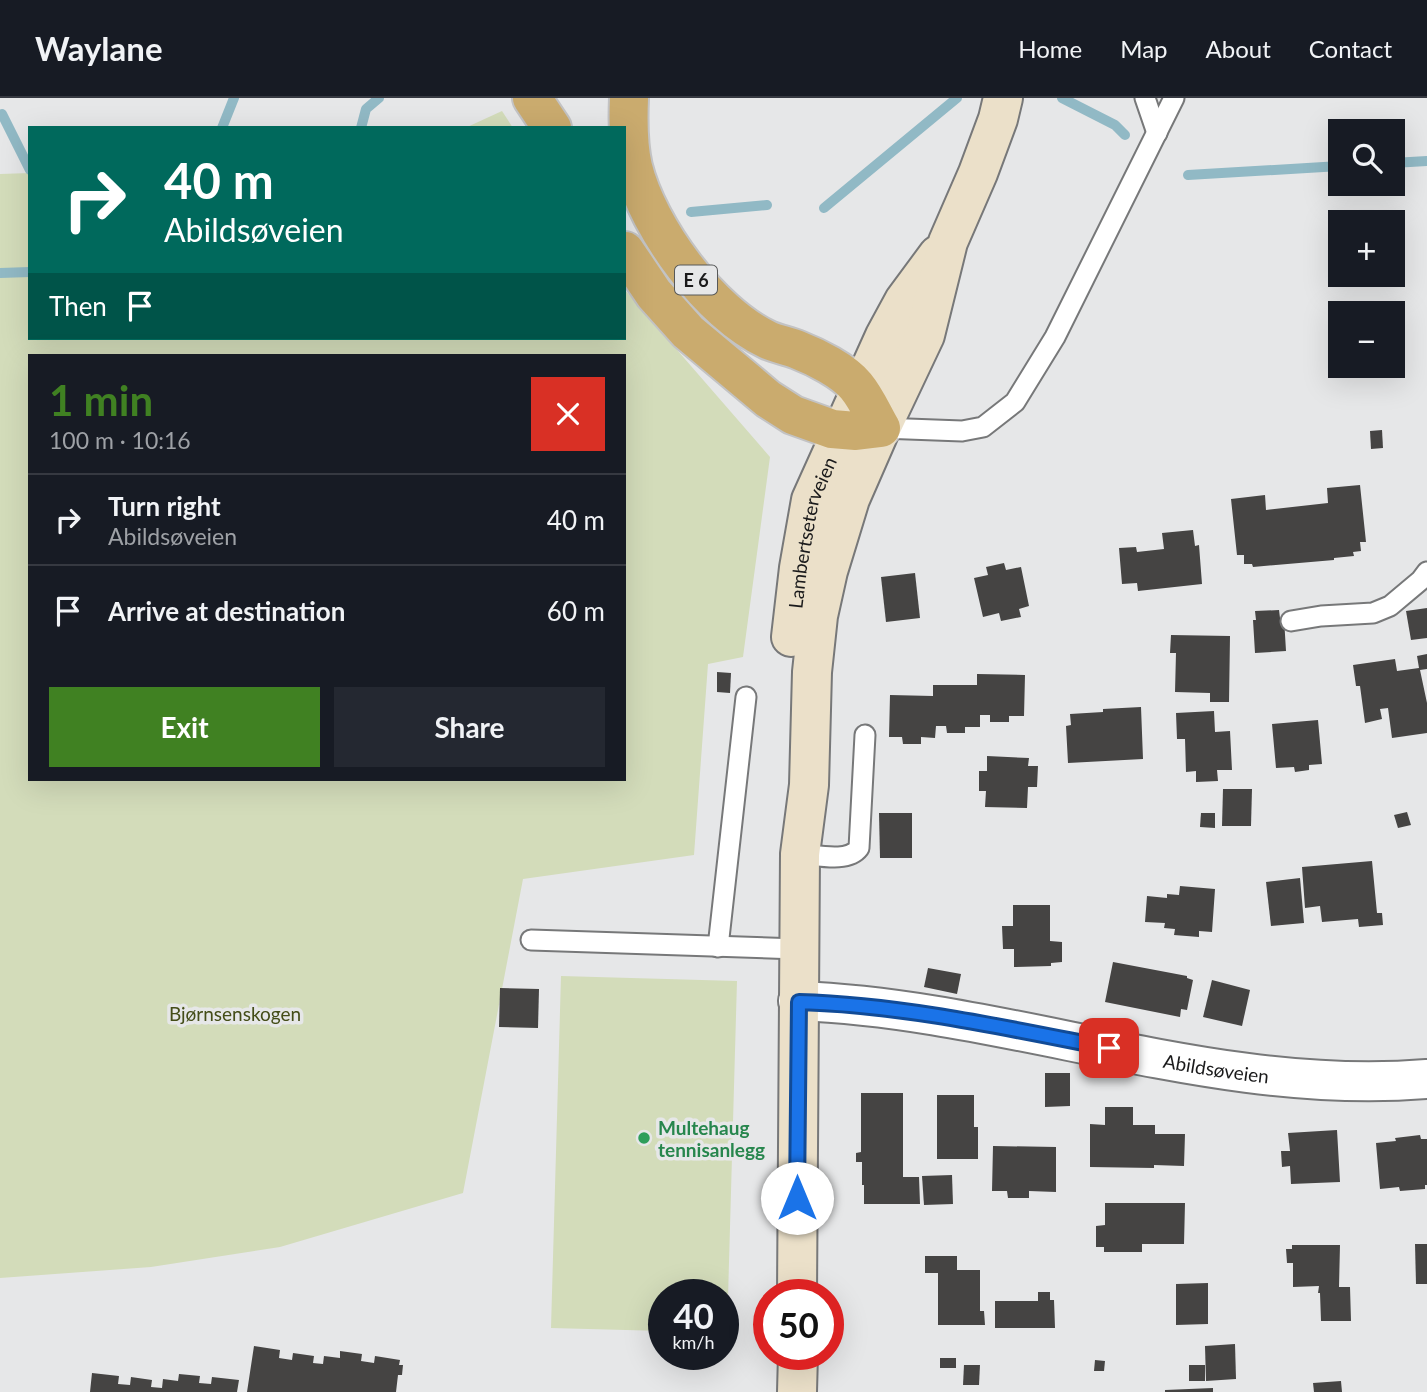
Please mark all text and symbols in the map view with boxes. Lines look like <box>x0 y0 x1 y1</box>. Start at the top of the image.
text: Waylane <box>35 28 163 68</box>
text: Home <box>1018 34 1082 63</box>
text: Map <box>1120 34 1168 63</box>
text: About <box>1206 34 1271 63</box>
text: Contact <box>1309 34 1392 63</box>
map controls <box>1328 119 1405 378</box>
button: search <box>1328 119 1405 196</box>
text: 40 m <box>164 151 274 209</box>
icon: right <box>49 154 140 245</box>
text: Abildsøveien <box>164 210 344 249</box>
button: + <box>1328 210 1405 287</box>
road number: E 6 <box>675 266 717 294</box>
icon: arrive <box>121 287 159 325</box>
text: Then <box>49 290 107 322</box>
button: − <box>1328 301 1405 378</box>
text: 1 min <box>49 375 153 425</box>
button: close <box>531 377 605 451</box>
text: 100 m · 10:16 <box>49 426 191 454</box>
street label: Lambertseterveien <box>783 453 841 610</box>
text: Turn right <box>108 490 221 522</box>
icon: right <box>49 501 87 539</box>
text: 40 m <box>547 504 605 536</box>
text: Abildsøveien <box>108 522 237 550</box>
icon: arrive <box>49 592 87 630</box>
text: Arrive at destination <box>108 595 345 627</box>
text: 60 m <box>547 595 605 627</box>
button: Exit <box>49 687 320 767</box>
button: Share <box>334 687 605 767</box>
park label: Bjørnsenskogen <box>169 1002 301 1025</box>
pin <box>1079 1018 1139 1078</box>
icon: arrive <box>1090 1029 1128 1067</box>
street label: Abildsøveien <box>1162 1048 1270 1087</box>
place label: Multehaug tennisanlegg <box>658 1116 765 1161</box>
marker: Multehaug tennisanlegg <box>636 1130 652 1146</box>
position arrow <box>760 1161 834 1235</box>
speed limit sign: 50 <box>753 1279 844 1370</box>
text: 40 <box>673 1294 714 1336</box>
text: km/h <box>672 1331 715 1353</box>

